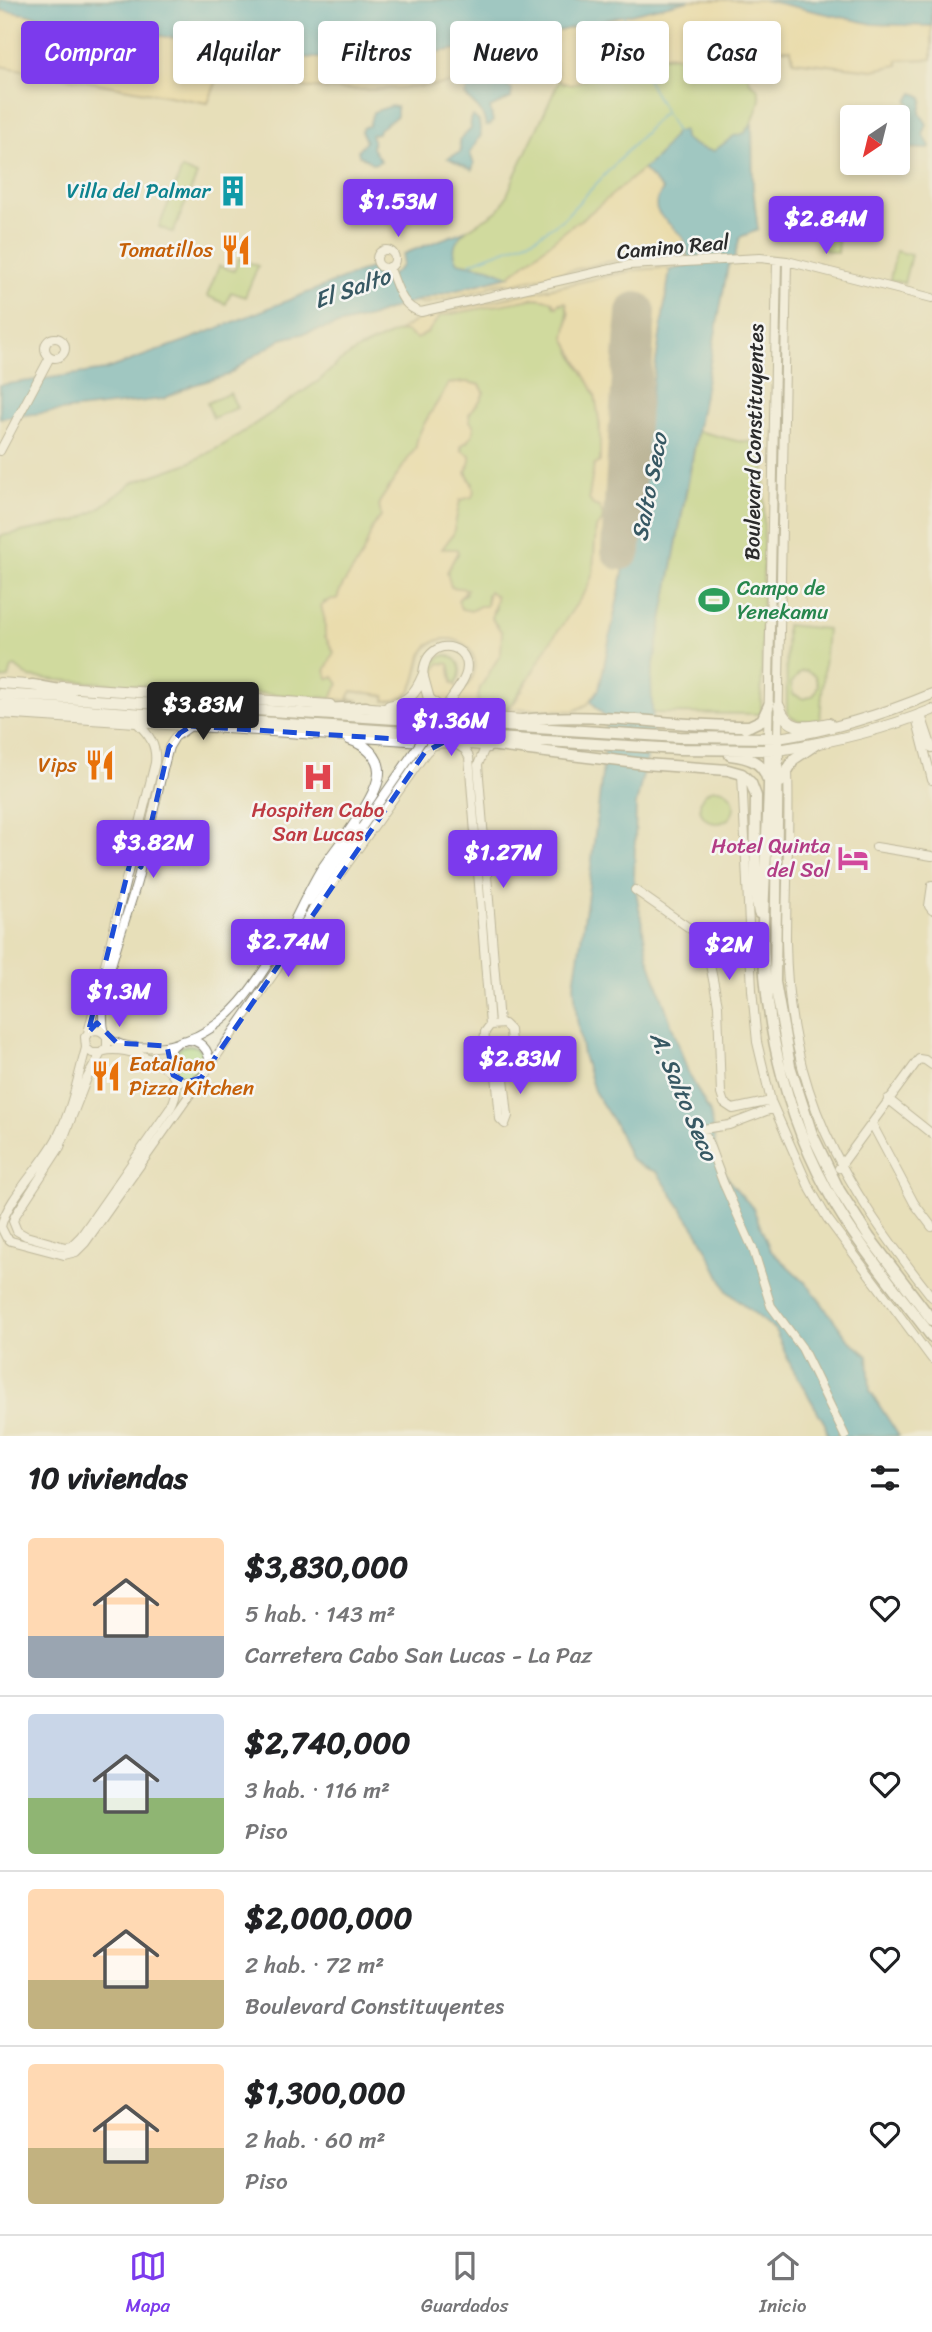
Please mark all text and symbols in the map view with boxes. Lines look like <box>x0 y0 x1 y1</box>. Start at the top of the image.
chip: Comprar <box>21 21 159 84</box>
chip: Alquilar <box>173 21 304 84</box>
chip: Filtros <box>318 21 436 84</box>
chip: Nuevo <box>450 21 562 84</box>
chip: Piso <box>576 21 669 84</box>
chip: Casa <box>683 21 781 84</box>
north arrow <box>840 105 910 175</box>
map controls <box>840 105 910 175</box>
place label: Villa del Palmar <box>67 172 211 210</box>
building icon: Villa del Palmar <box>216 174 250 208</box>
pin: $1.53M <box>341 180 455 239</box>
text: $1.53M <box>359 181 437 222</box>
pin: $2.84M <box>769 196 883 256</box>
text: $2.84M <box>785 198 867 239</box>
street label: Camino Real <box>615 223 732 271</box>
place label: Tomatillos <box>119 231 213 269</box>
restaurant icon: Tomatillos <box>219 233 253 267</box>
water label: El Salto <box>308 256 397 321</box>
street label: Boulevard Constituyentes <box>733 323 775 561</box>
water label: Salto Seco <box>619 427 680 544</box>
place label: Campo de Yenekamu <box>737 569 829 631</box>
sports icon: Campo de Yenekamu <box>697 583 731 617</box>
pin: $3.83M <box>146 682 260 742</box>
text: $3.83M <box>163 684 243 725</box>
pin: $1.36M <box>394 698 508 758</box>
text: $1.36M <box>413 700 489 741</box>
place label: Vips <box>38 746 77 784</box>
restaurant icon: Vips <box>83 748 117 782</box>
hospital icon: Hospiten Cabo San Lucas <box>301 760 335 794</box>
place label: Hospiten Cabo San Lucas <box>252 791 385 853</box>
pin: $3.82M <box>96 820 210 880</box>
text: $3.82M <box>113 822 193 863</box>
place label: Hotel Quinta del Sol <box>711 827 831 889</box>
pin: $1.27M <box>446 830 560 890</box>
text: $1.27M <box>464 832 542 873</box>
hotel icon: Hotel Quinta del Sol <box>836 841 870 875</box>
pin: $2.74M <box>231 920 345 979</box>
text: $2.74M <box>247 921 329 962</box>
pin: $2M <box>695 922 763 982</box>
text: $2M <box>705 924 753 965</box>
pin: $1.3M <box>70 970 168 1029</box>
text: $1.3M <box>87 971 151 1012</box>
water label: A. Salto Seco <box>638 1024 730 1169</box>
pin: $2.83M <box>463 1036 577 1096</box>
text: $2.83M <box>480 1038 560 1079</box>
place label: Eataliano Pizza Kitchen <box>129 1045 254 1107</box>
restaurant icon: Eataliano Pizza Kitchen <box>89 1059 123 1093</box>
text: 10 viviendas <box>28 1451 188 1505</box>
icon: filters <box>866 1459 904 1497</box>
text: $3,830,000 <box>245 1540 408 1594</box>
icon: home <box>84 1566 168 1650</box>
icon: heart <box>866 1589 904 1627</box>
text: 5 hab. · 143 m² <box>245 1594 396 1635</box>
text: Carretera Cabo San Lucas - La Paz <box>245 1635 592 1676</box>
text: $2,740,000 <box>245 1716 410 1770</box>
icon: home <box>84 1742 168 1826</box>
icon: heart <box>866 1765 904 1803</box>
text: 3 hab. · 116 m² <box>245 1770 390 1811</box>
text: Piso <box>245 1811 288 1852</box>
text: $2,000,000 <box>245 1891 412 1945</box>
icon: home <box>84 1917 168 2001</box>
icon: heart <box>866 1940 904 1978</box>
text: 2 hab. · 72 m² <box>245 1945 384 1986</box>
text: Boulevard Constituyentes <box>245 1986 504 2027</box>
text: $1,300,000 <box>245 2066 405 2120</box>
icon: home <box>84 2092 168 2176</box>
icon: heart <box>866 2115 904 2153</box>
text: 2 hab. · 60 m² <box>245 2120 385 2161</box>
text: Piso <box>245 2161 288 2202</box>
tab: Mapa <box>125 2247 170 2322</box>
tab: Guardados <box>421 2247 508 2322</box>
tab: Inicio <box>759 2247 807 2322</box>

